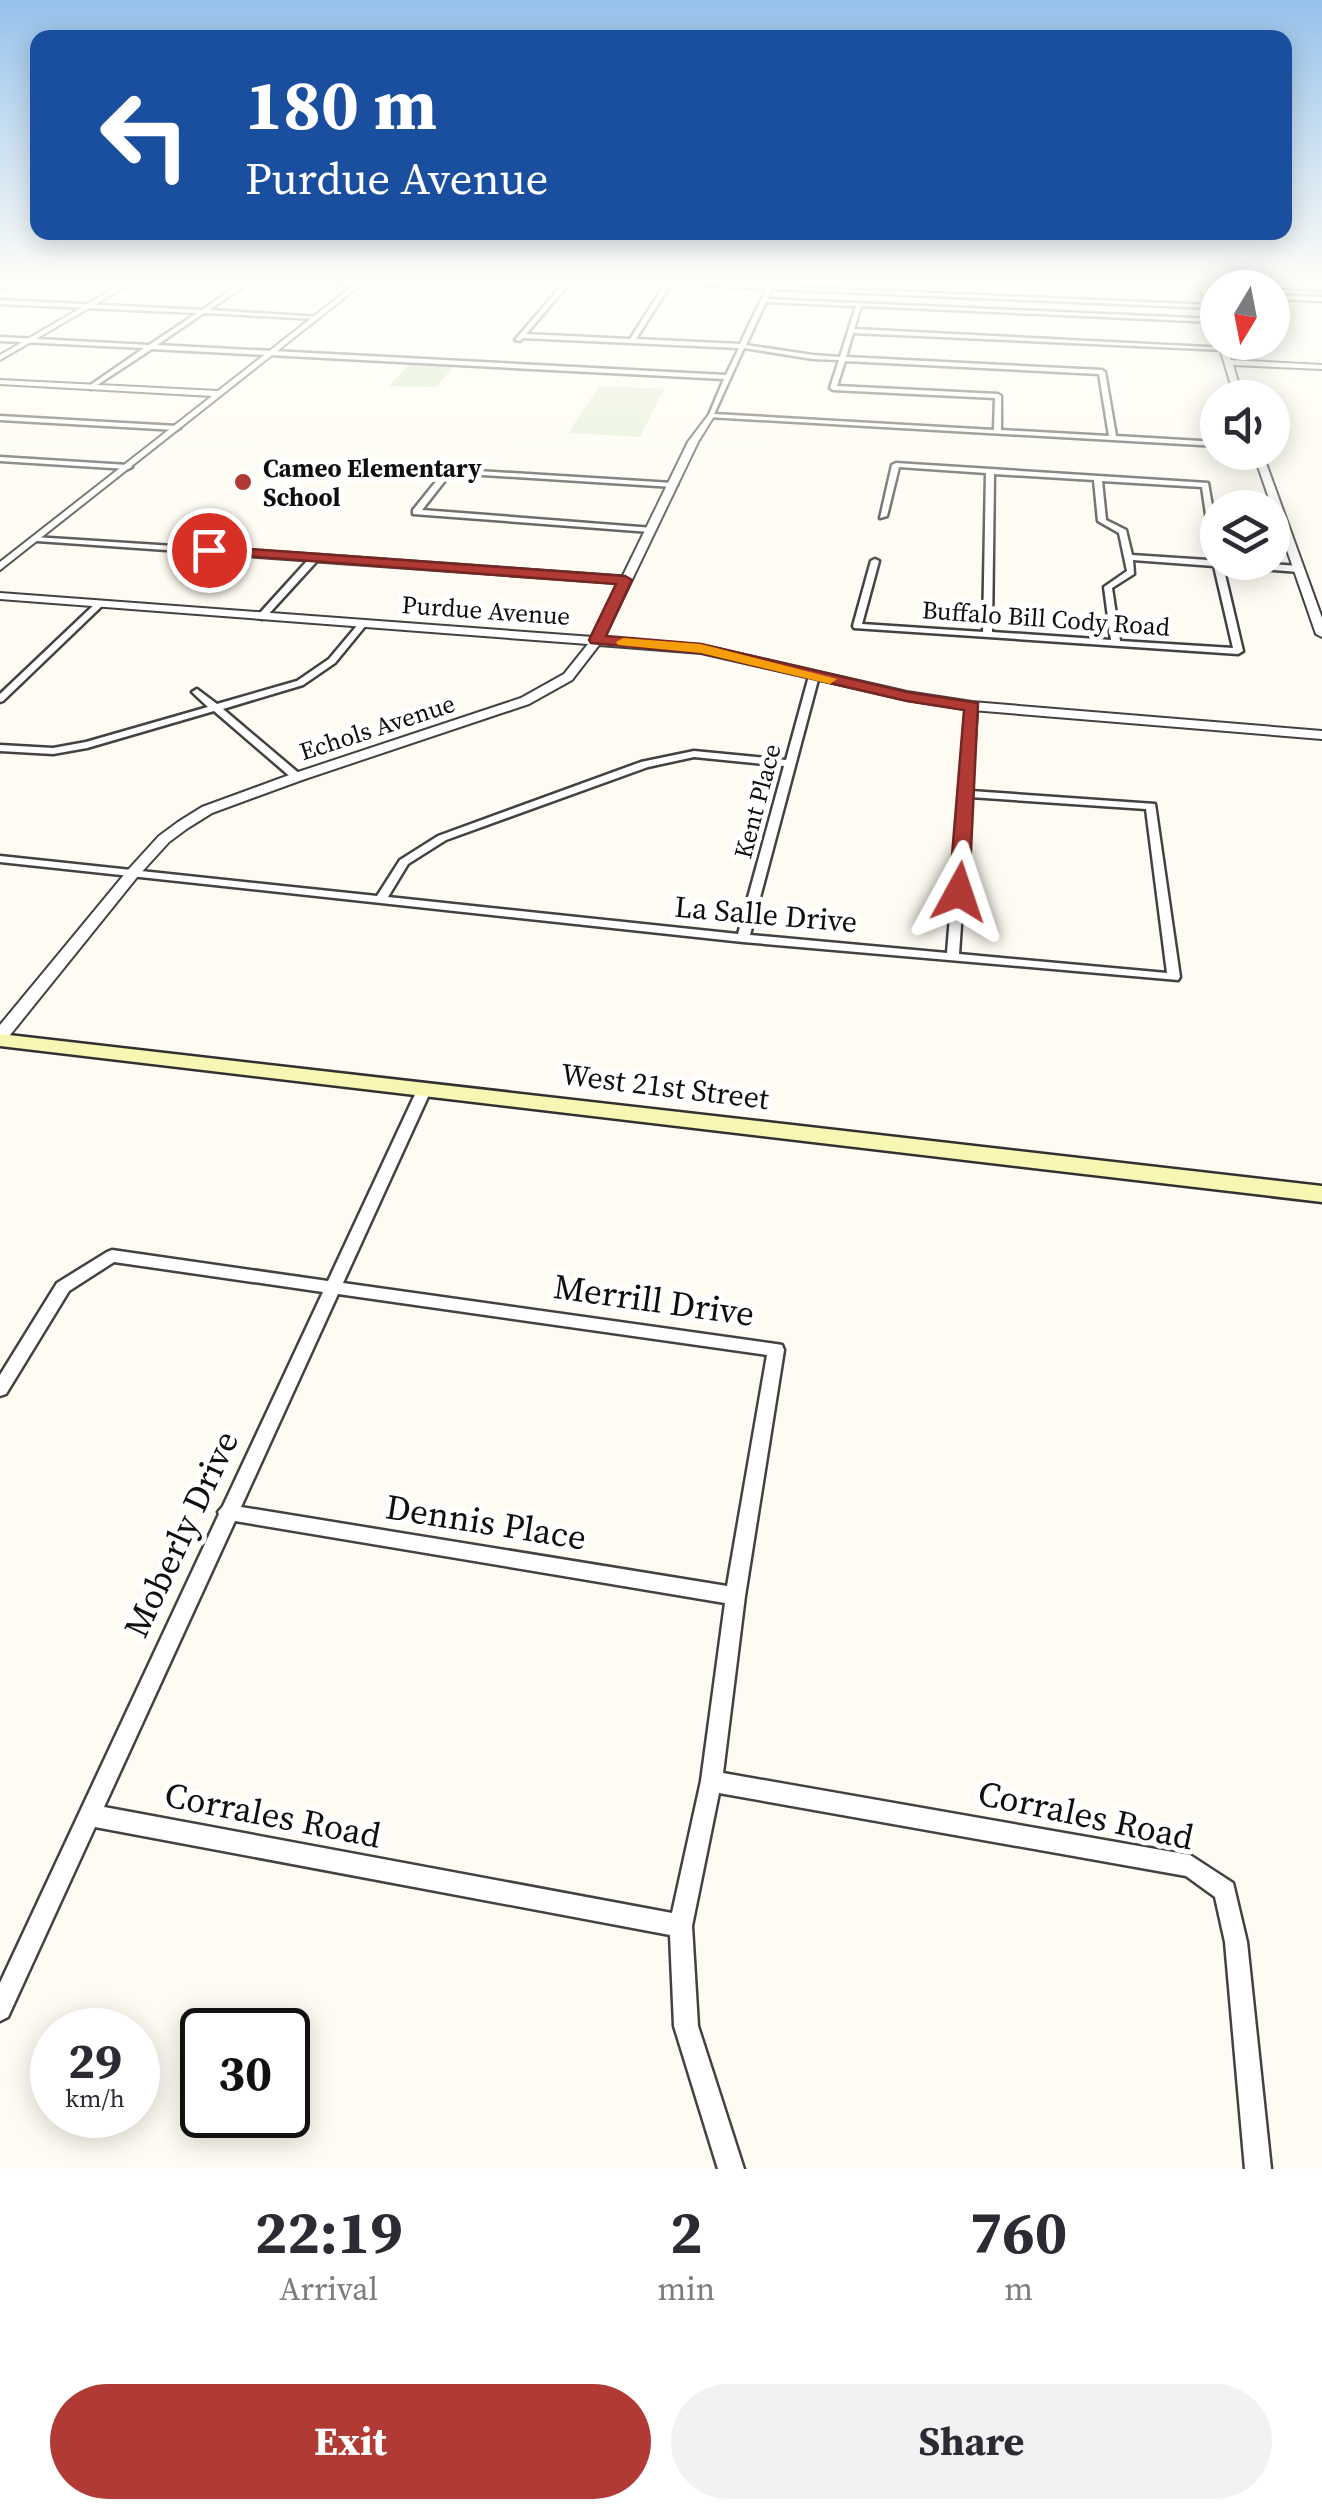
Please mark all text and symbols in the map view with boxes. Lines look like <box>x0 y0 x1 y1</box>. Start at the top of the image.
text: 180 m <box>245 56 437 152</box>
icon: left <box>80 70 210 200</box>
text: Purdue Avenue <box>245 147 548 209</box>
north arrow <box>1200 270 1290 360</box>
map controls <box>1200 270 1290 580</box>
button: sound <box>1200 380 1290 470</box>
place label: Cameo Elementary School <box>263 451 482 514</box>
marker: Cameo Elementary School <box>232 471 254 493</box>
button: layers <box>1200 490 1290 580</box>
pin <box>167 508 252 593</box>
icon: arrive <box>182 523 237 578</box>
street label: Purdue Avenue <box>401 587 571 633</box>
street label: Buffalo Bill Cody Road <box>921 592 1171 644</box>
street label: Echols Avenue <box>295 686 459 768</box>
street label: Kent Place <box>725 740 789 862</box>
position arrow <box>907 840 1011 944</box>
street label: La Salle Drive <box>673 886 859 942</box>
street label: West 21st Street <box>559 1053 772 1119</box>
street label: Merrill Drive <box>551 1262 757 1338</box>
street label: Moberly Drive <box>112 1423 250 1645</box>
street label: Dennis Place <box>382 1482 590 1562</box>
street label: Corrales Road <box>974 1769 1198 1861</box>
street label: Corrales Road <box>161 1771 385 1860</box>
speed limit sign: 30 <box>180 2008 310 2138</box>
text: 29 <box>68 2026 122 2095</box>
text: km/h <box>65 2081 125 2115</box>
text: 22:19 <box>255 2191 403 2273</box>
text: 2 <box>670 2191 703 2273</box>
text: 760 <box>970 2191 1067 2273</box>
text: Arrival <box>279 2267 378 2311</box>
text: min <box>657 2267 715 2311</box>
text: m <box>1004 2267 1033 2311</box>
button: Exit <box>50 2384 651 2499</box>
button: Share <box>671 2384 1272 2499</box>

